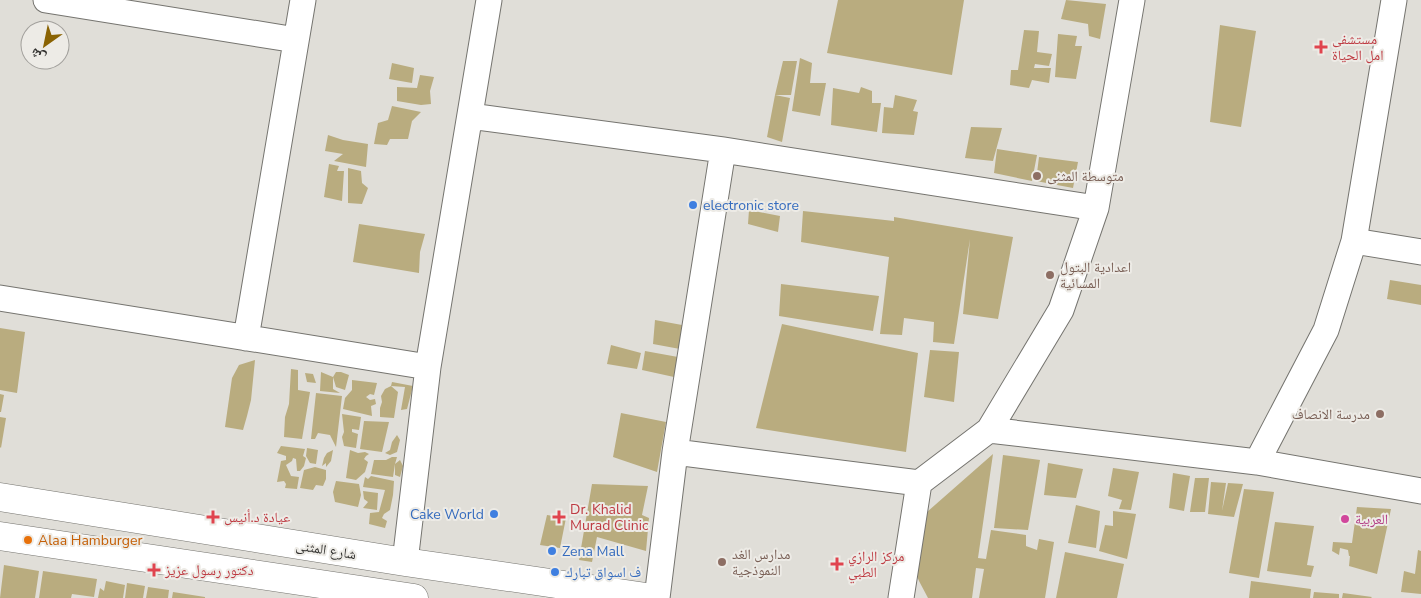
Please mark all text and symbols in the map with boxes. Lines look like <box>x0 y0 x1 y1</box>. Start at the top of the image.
north arrow <box>20 20 70 70</box>
place label: مستشفى امل الحياة <box>1332 30 1384 65</box>
marker: مستشفى امل الحياة <box>1314 40 1328 54</box>
text: ش <box>27 43 50 67</box>
place label: متوسطة المثنى <box>1047 167 1124 186</box>
marker: متوسطة المثنى <box>1031 170 1043 182</box>
place label: electronic store <box>703 196 799 215</box>
marker: electronic store <box>687 199 699 211</box>
place label: اعدادية البتول المسائية <box>1060 258 1131 293</box>
marker: اعدادية البتول المسائية <box>1044 269 1056 281</box>
place label: مدرسة الانصاف <box>1292 405 1370 424</box>
marker: مدرسة الانصاف <box>1374 408 1386 420</box>
place label: Dr. Khalid Murad Clinic <box>570 500 649 535</box>
place label: Cake World <box>410 505 484 524</box>
place label: عيادة د.أنيس <box>224 508 290 527</box>
marker: Cake World <box>488 508 500 520</box>
marker: عيادة د.أنيس <box>206 510 220 524</box>
marker: Dr. Khalid Murad Clinic <box>552 510 566 524</box>
place label: العربية <box>1355 510 1388 529</box>
marker: العربية <box>1339 513 1351 525</box>
place label: Alaa Hamburger <box>38 531 142 550</box>
marker: Alaa Hamburger <box>22 534 34 546</box>
street label: شارع المثنى <box>294 536 358 564</box>
place label: Zena Mall <box>562 542 625 561</box>
marker: Zena Mall <box>546 545 558 557</box>
place label: مدارس الغد النموذجية <box>732 545 790 580</box>
place label: مركز الرازي الطبي <box>848 547 904 583</box>
marker: مدارس الغد النموذجية <box>716 556 728 568</box>
marker: مركز الرازي الطبي <box>830 557 844 571</box>
place label: دكتور رسول عزيز <box>164 561 254 580</box>
marker: دكتور رسول عزيز <box>147 563 161 577</box>
place label: ف اسواق تبارك <box>565 563 641 582</box>
marker: ف اسواق تبارك <box>549 566 561 578</box>

